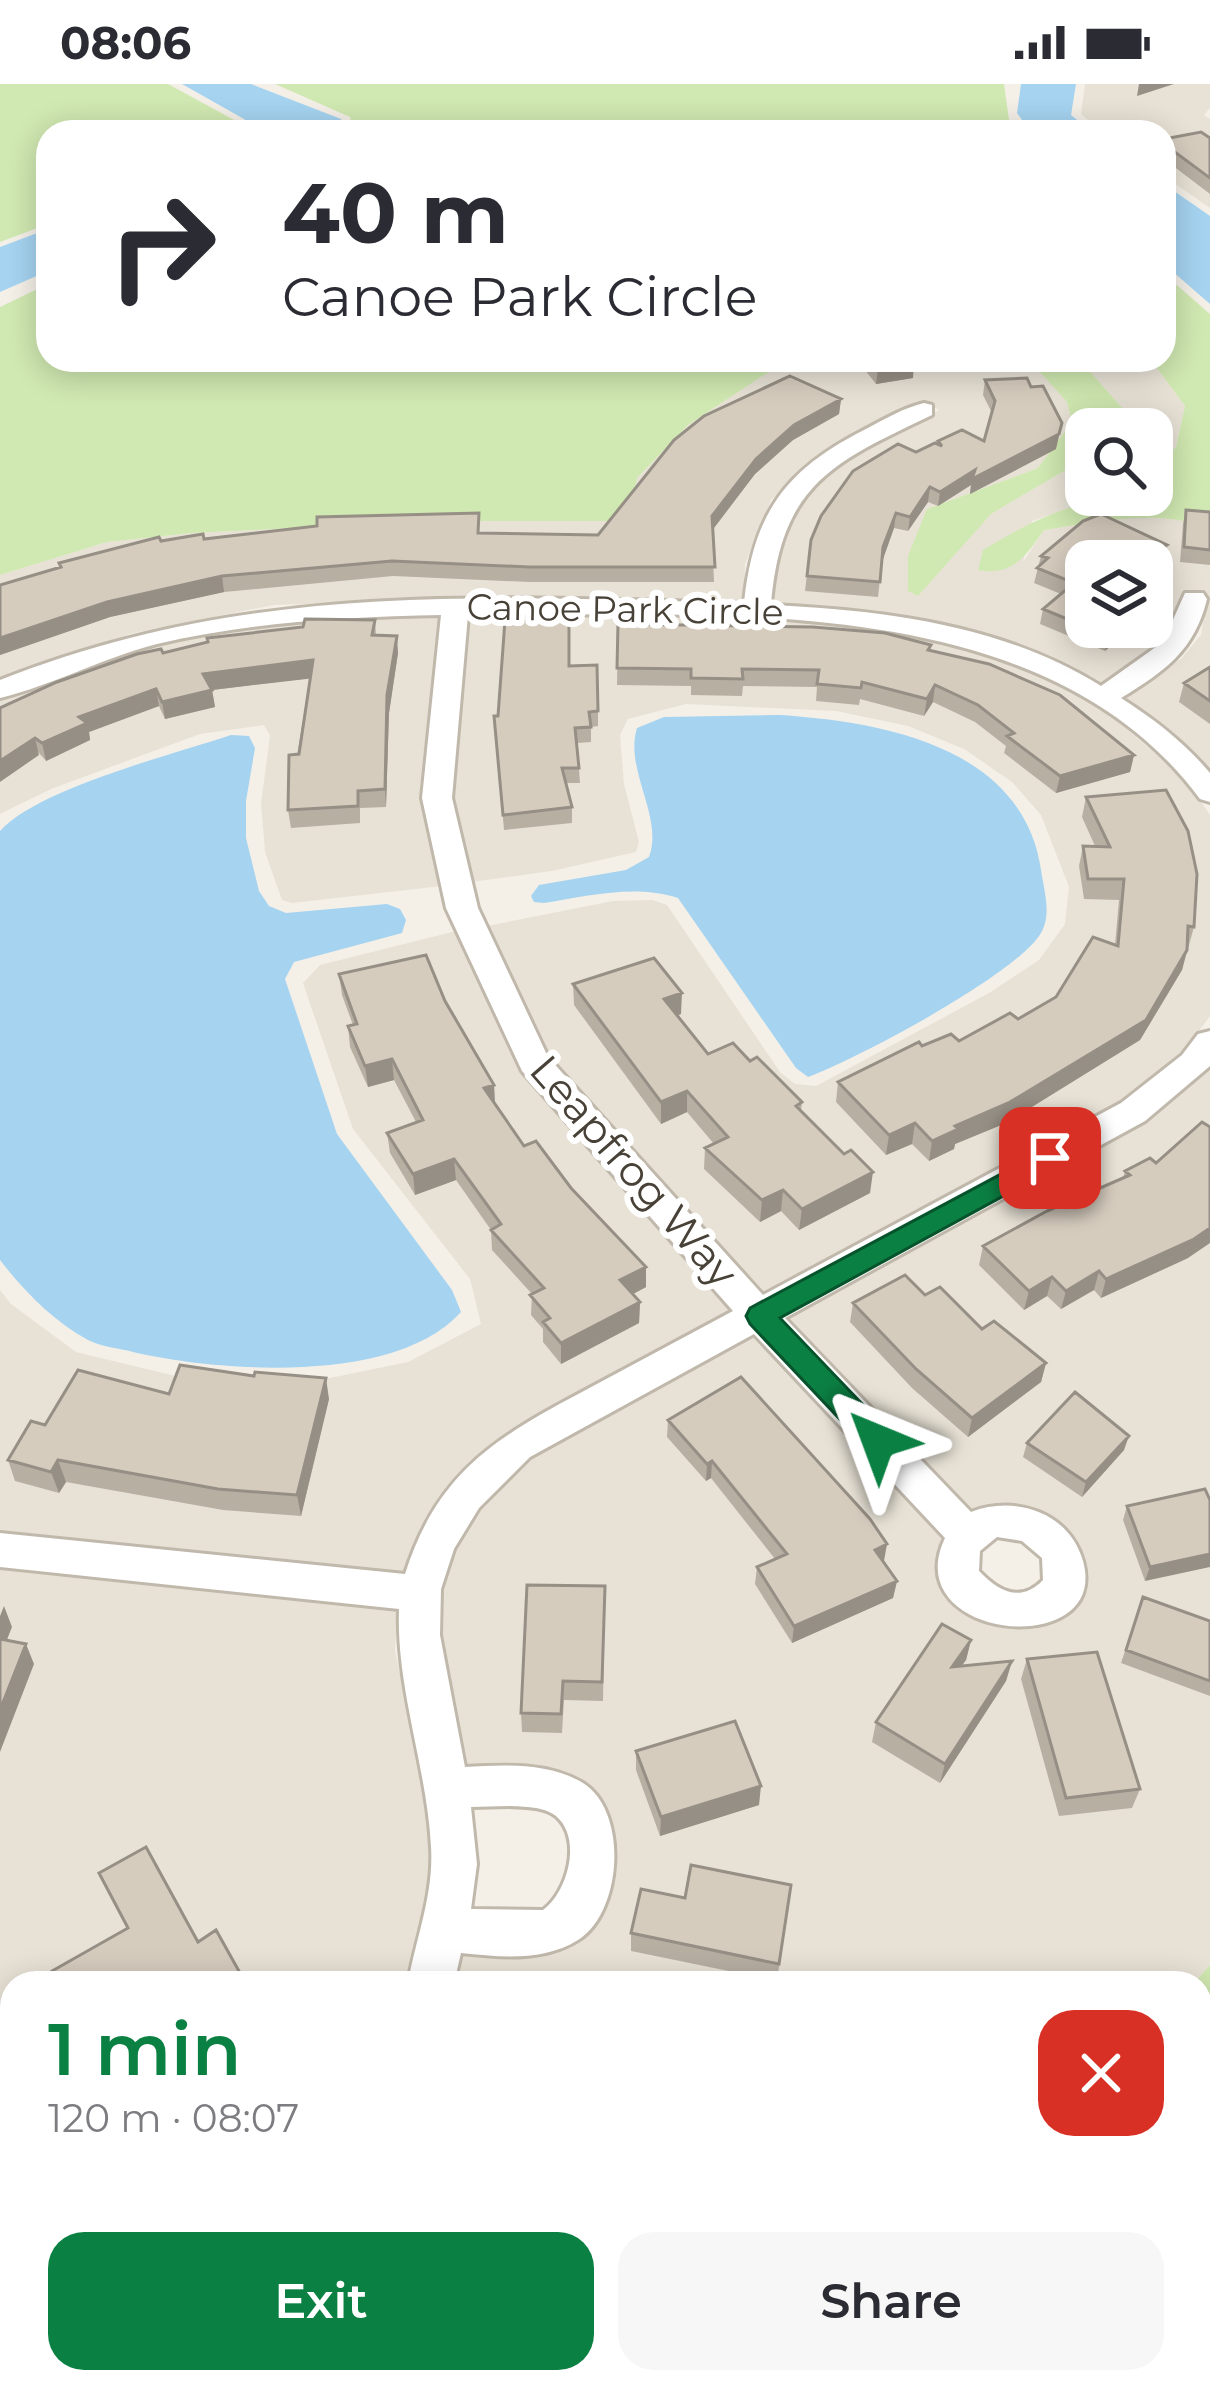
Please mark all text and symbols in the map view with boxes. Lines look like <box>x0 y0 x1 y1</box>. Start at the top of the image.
text: 08:06 <box>60 15 191 70</box>
text: 40 m <box>282 162 509 264</box>
icon: right <box>84 168 240 324</box>
text: Canoe Park Circle <box>282 264 757 330</box>
map controls <box>1065 408 1173 648</box>
button: search <box>1065 408 1173 516</box>
button: layers <box>1065 540 1173 648</box>
street label: Canoe Park Circle <box>466 584 784 634</box>
street label: Leapfrog Way <box>519 1044 749 1298</box>
pin <box>999 1107 1101 1209</box>
icon: arrive <box>1017 1125 1083 1191</box>
position arrow <box>815 1378 941 1504</box>
text: 1 min <box>48 2005 241 2093</box>
button: close <box>1038 2010 1164 2136</box>
text: 120 m · 08:07 <box>48 2094 299 2142</box>
button: Exit <box>48 2232 594 2370</box>
button: Share <box>618 2232 1164 2370</box>

